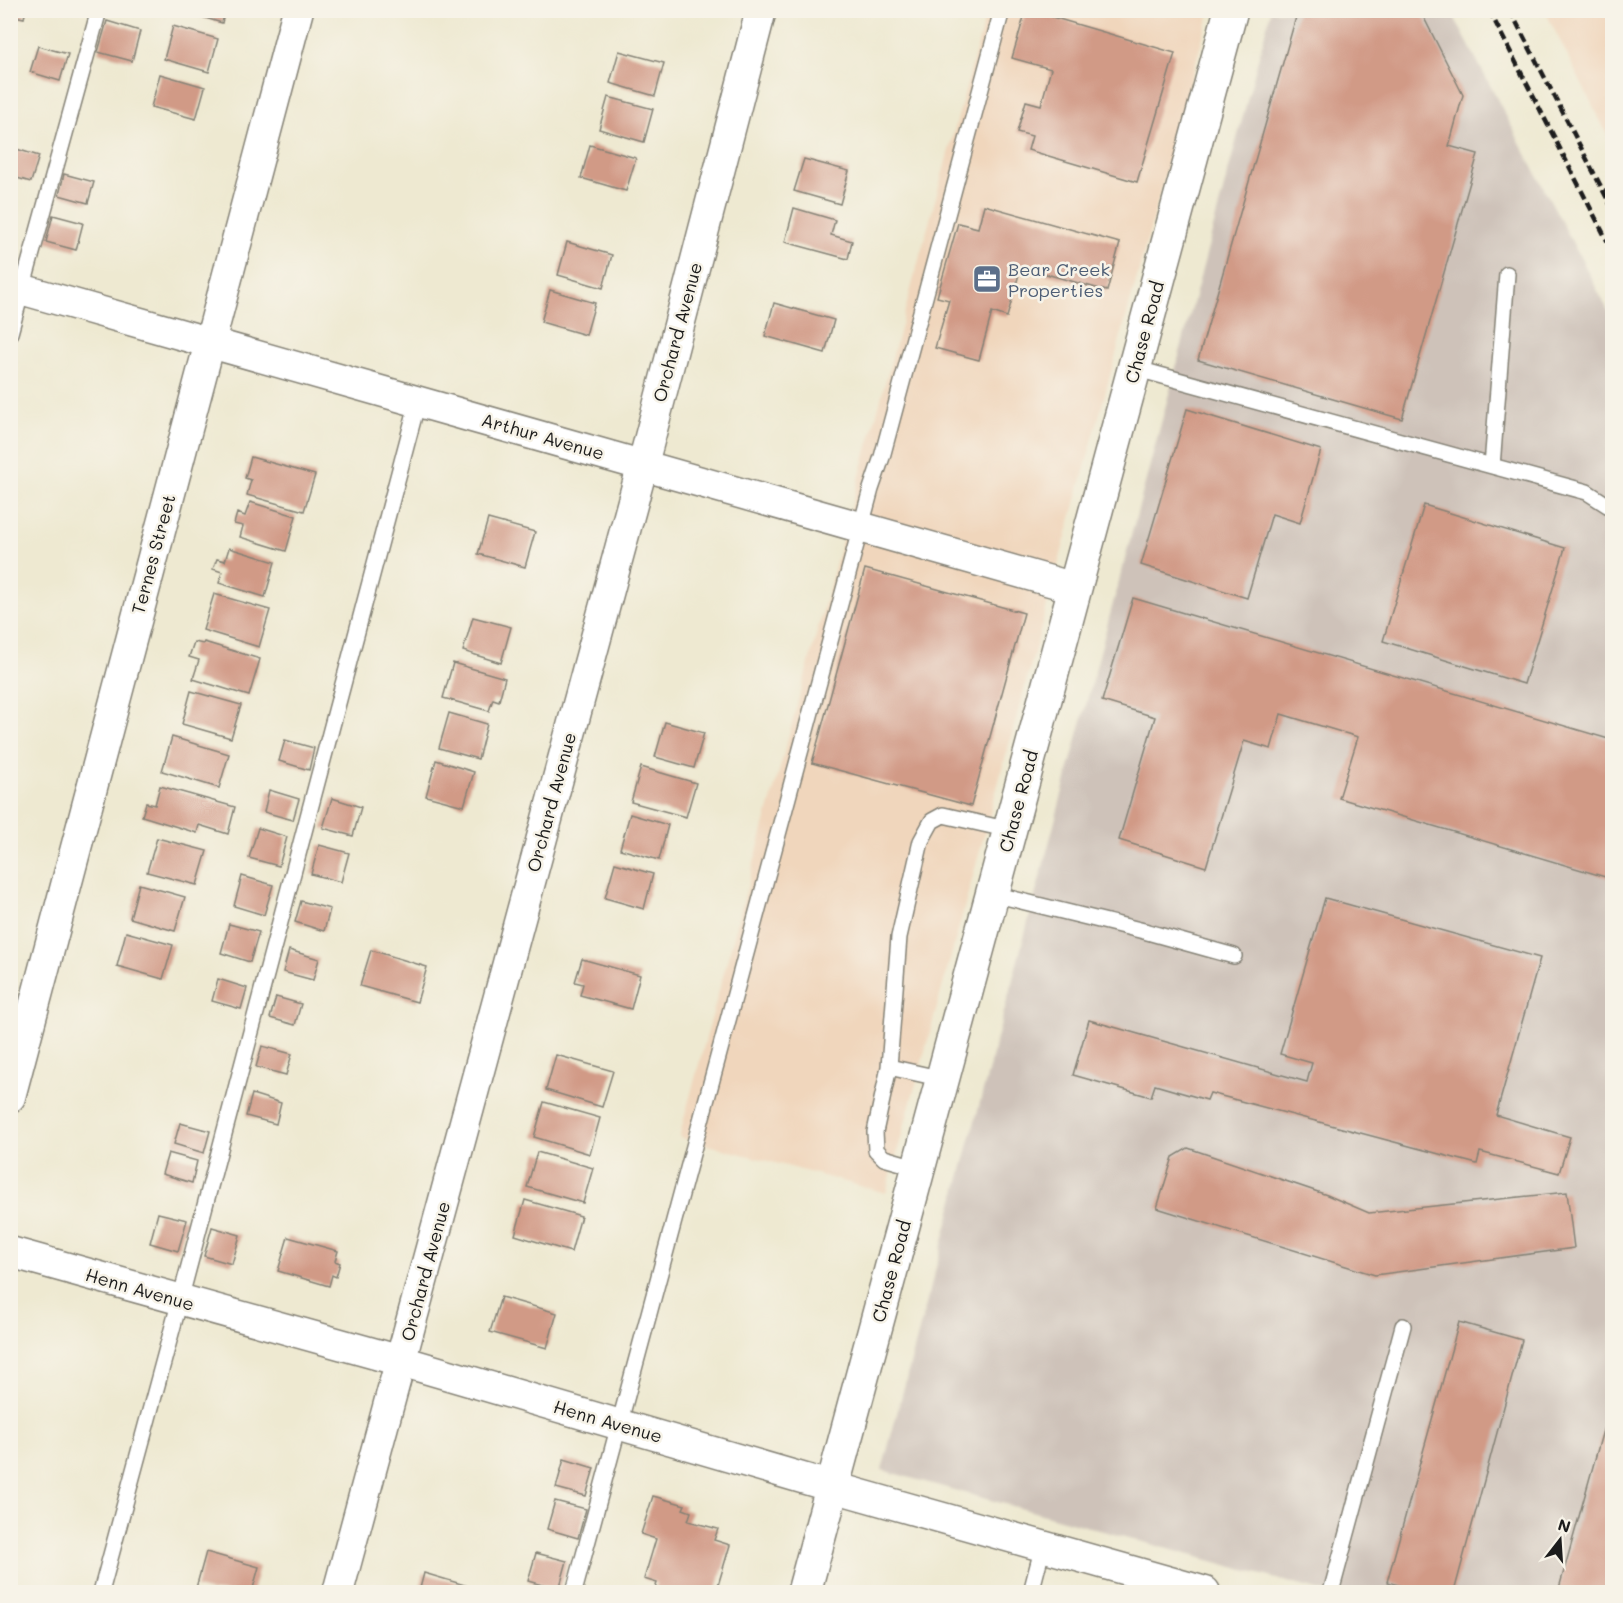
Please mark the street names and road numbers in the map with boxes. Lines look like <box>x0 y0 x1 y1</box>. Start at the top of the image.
street label: Orchard Avenue <box>647 259 707 405</box>
street label: Chase Road <box>1119 278 1169 386</box>
street label: Arthur Avenue <box>479 407 607 465</box>
street label: Ternes Street <box>125 491 181 617</box>
street label: Orchard Avenue <box>521 729 581 875</box>
street label: Chase Road <box>993 747 1043 855</box>
street label: Orchard Avenue <box>395 1198 455 1344</box>
street label: Chase Road <box>866 1217 916 1325</box>
street label: Henn Avenue <box>83 1262 197 1316</box>
street label: Henn Avenue <box>551 1394 665 1448</box>

